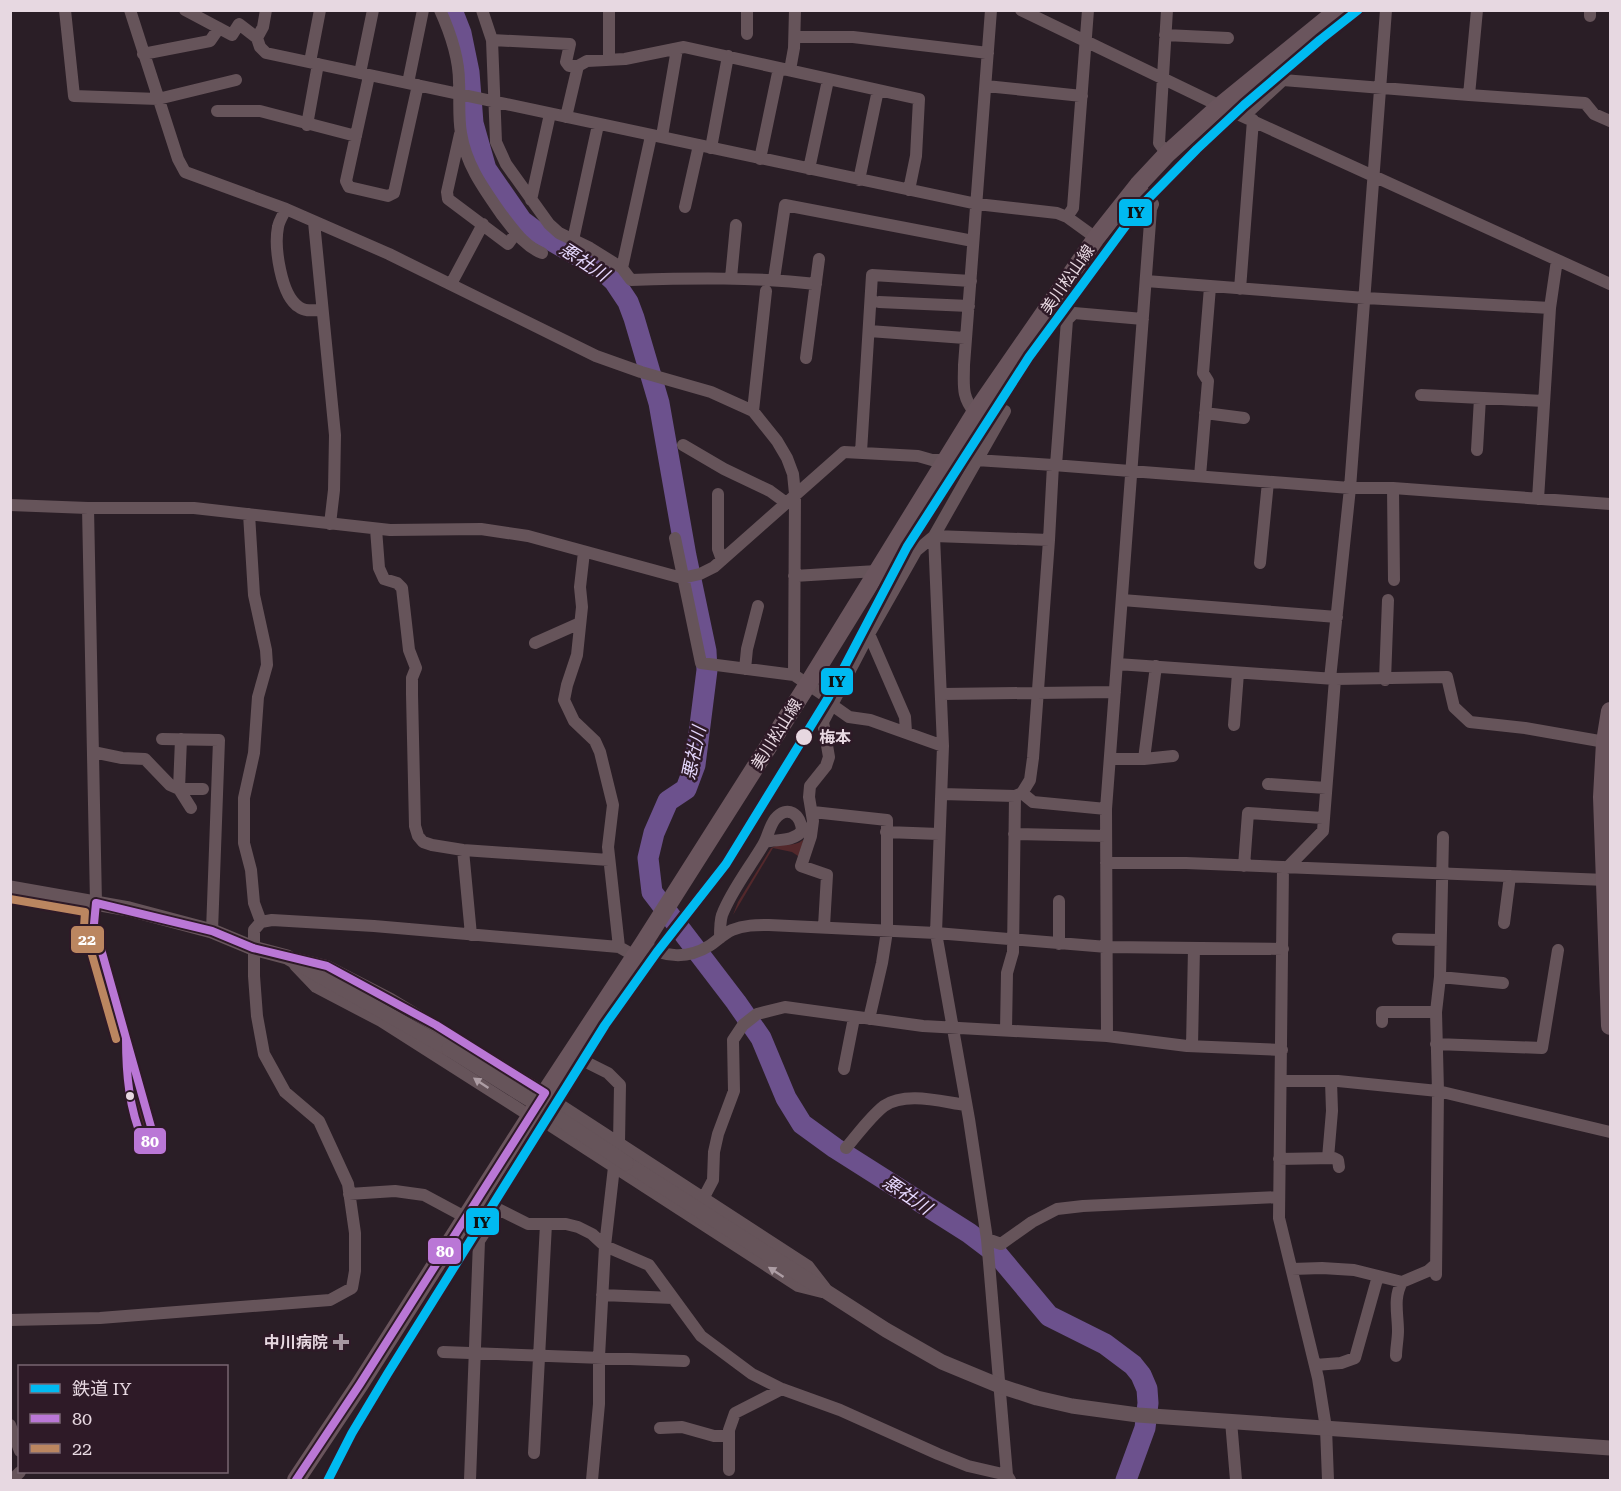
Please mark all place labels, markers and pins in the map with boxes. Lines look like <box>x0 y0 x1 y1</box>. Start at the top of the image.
marker: 梅本 <box>794 727 814 747</box>
place label: 梅本 <box>819 728 851 747</box>
unlabelled marker <box>124 1090 136 1102</box>
place label: 中川病院 <box>264 1333 328 1352</box>
marker: 中川病院 <box>332 1333 350 1351</box>

